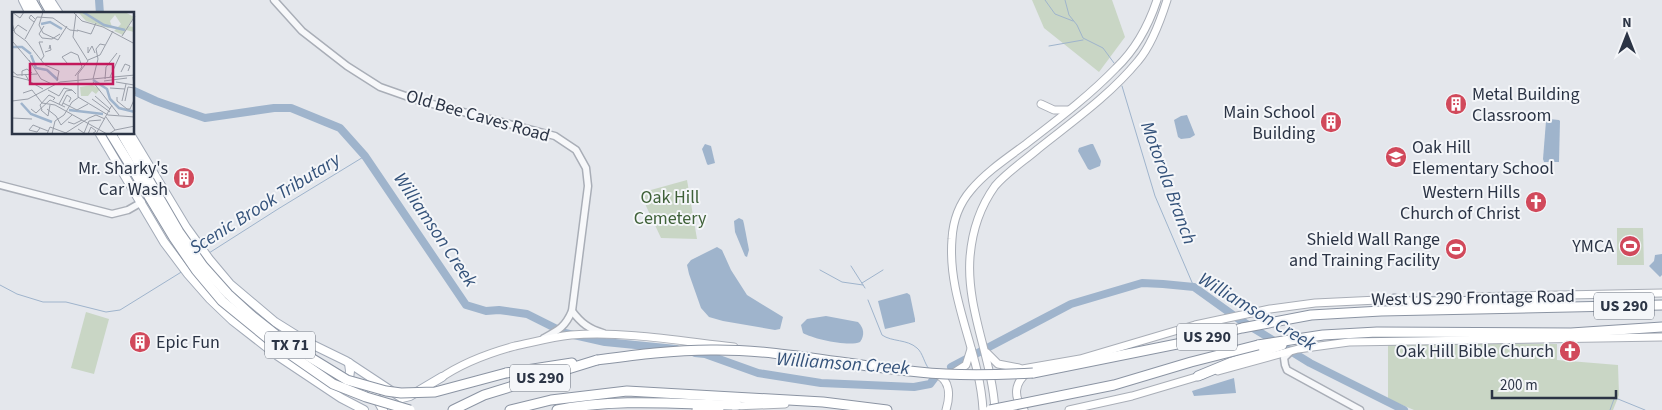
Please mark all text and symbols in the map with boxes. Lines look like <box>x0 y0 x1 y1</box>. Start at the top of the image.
north arrow <box>1602 10 1652 60</box>
inset map <box>12 12 135 135</box>
text: N <box>1622 13 1632 33</box>
place label: Metal Building Classroom <box>1472 82 1580 128</box>
street label: Old Bee Caves Road <box>403 84 553 148</box>
building icon: Metal Building Classroom <box>1444 92 1468 116</box>
place label: Main School Building <box>1223 100 1315 146</box>
building icon: Main School Building <box>1319 110 1343 134</box>
water label: Motorola Branch <box>1133 118 1203 248</box>
place label: Oak Hill Elementary School <box>1412 135 1554 181</box>
school or university icon: Oak Hill Elementary School <box>1384 145 1408 169</box>
water label: Scenic Brook Tributary <box>184 146 347 261</box>
place label: Mr. Sharky's Car Wash <box>78 156 168 202</box>
building icon: Mr. Sharky's Car Wash <box>172 166 196 190</box>
water label: Williamson Creek <box>387 167 484 294</box>
place label: Western Hills Church of Christ <box>1400 180 1520 226</box>
park label: Oak Hill Cemetery <box>634 185 707 231</box>
church icon: Western Hills Church of Christ <box>1524 190 1548 214</box>
place label: Shield Wall Range and Training Facility <box>1289 227 1441 273</box>
place label: YMCA <box>1571 234 1614 259</box>
sports icon: YMCA <box>1618 234 1642 258</box>
sports icon: Shield Wall Range and Training Facility <box>1444 237 1468 261</box>
water label: Williamson Creek <box>1193 266 1322 358</box>
street label: West US 290 Frontage Road <box>1371 284 1575 312</box>
road number: US 290 <box>1594 292 1654 320</box>
road number: US 290 <box>1177 324 1237 351</box>
building icon: Epic Fun <box>128 330 152 354</box>
place label: Epic Fun <box>156 330 220 355</box>
road number: TX 71 <box>265 332 315 358</box>
place label: Oak Hill Bible Church <box>1396 339 1554 364</box>
church icon: Oak Hill Bible Church <box>1558 339 1582 363</box>
water label: Williamson Creek <box>776 346 911 382</box>
road number: US 290 <box>510 364 570 392</box>
scale bar <box>1492 368 1616 400</box>
text: 200 m <box>1500 375 1538 396</box>

